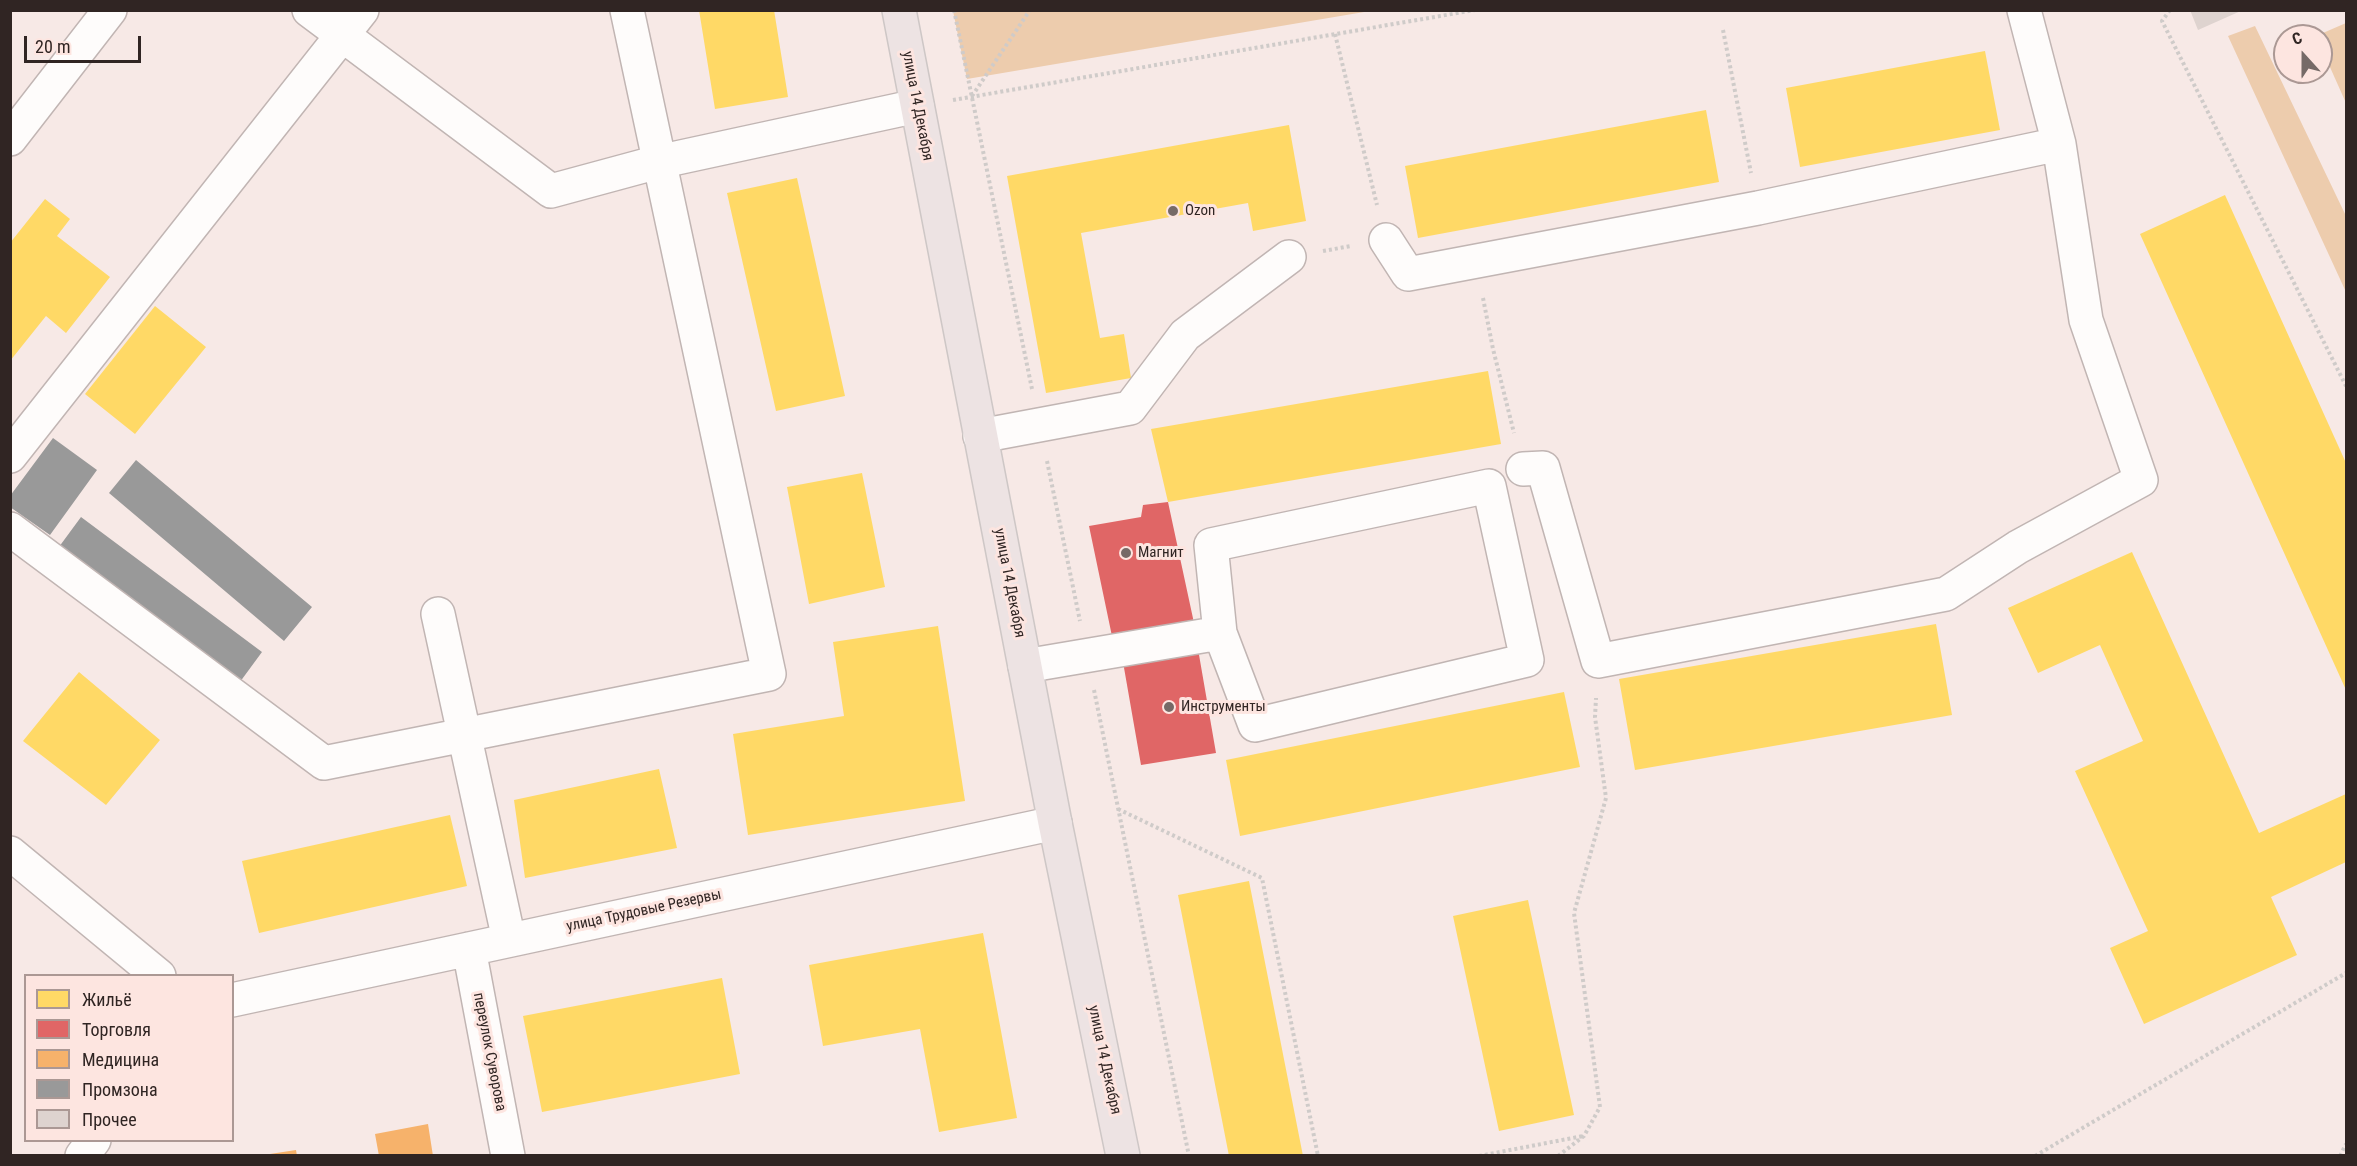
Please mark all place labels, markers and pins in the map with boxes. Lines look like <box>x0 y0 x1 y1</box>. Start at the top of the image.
place label: Ozon <box>1185 202 1215 220</box>
marker: Ozon <box>1166 204 1180 218</box>
place label: Магнит <box>1138 544 1184 562</box>
marker: Магнит <box>1119 546 1133 560</box>
place label: Инструменты <box>1181 698 1266 716</box>
marker: Инструменты <box>1162 700 1176 714</box>

